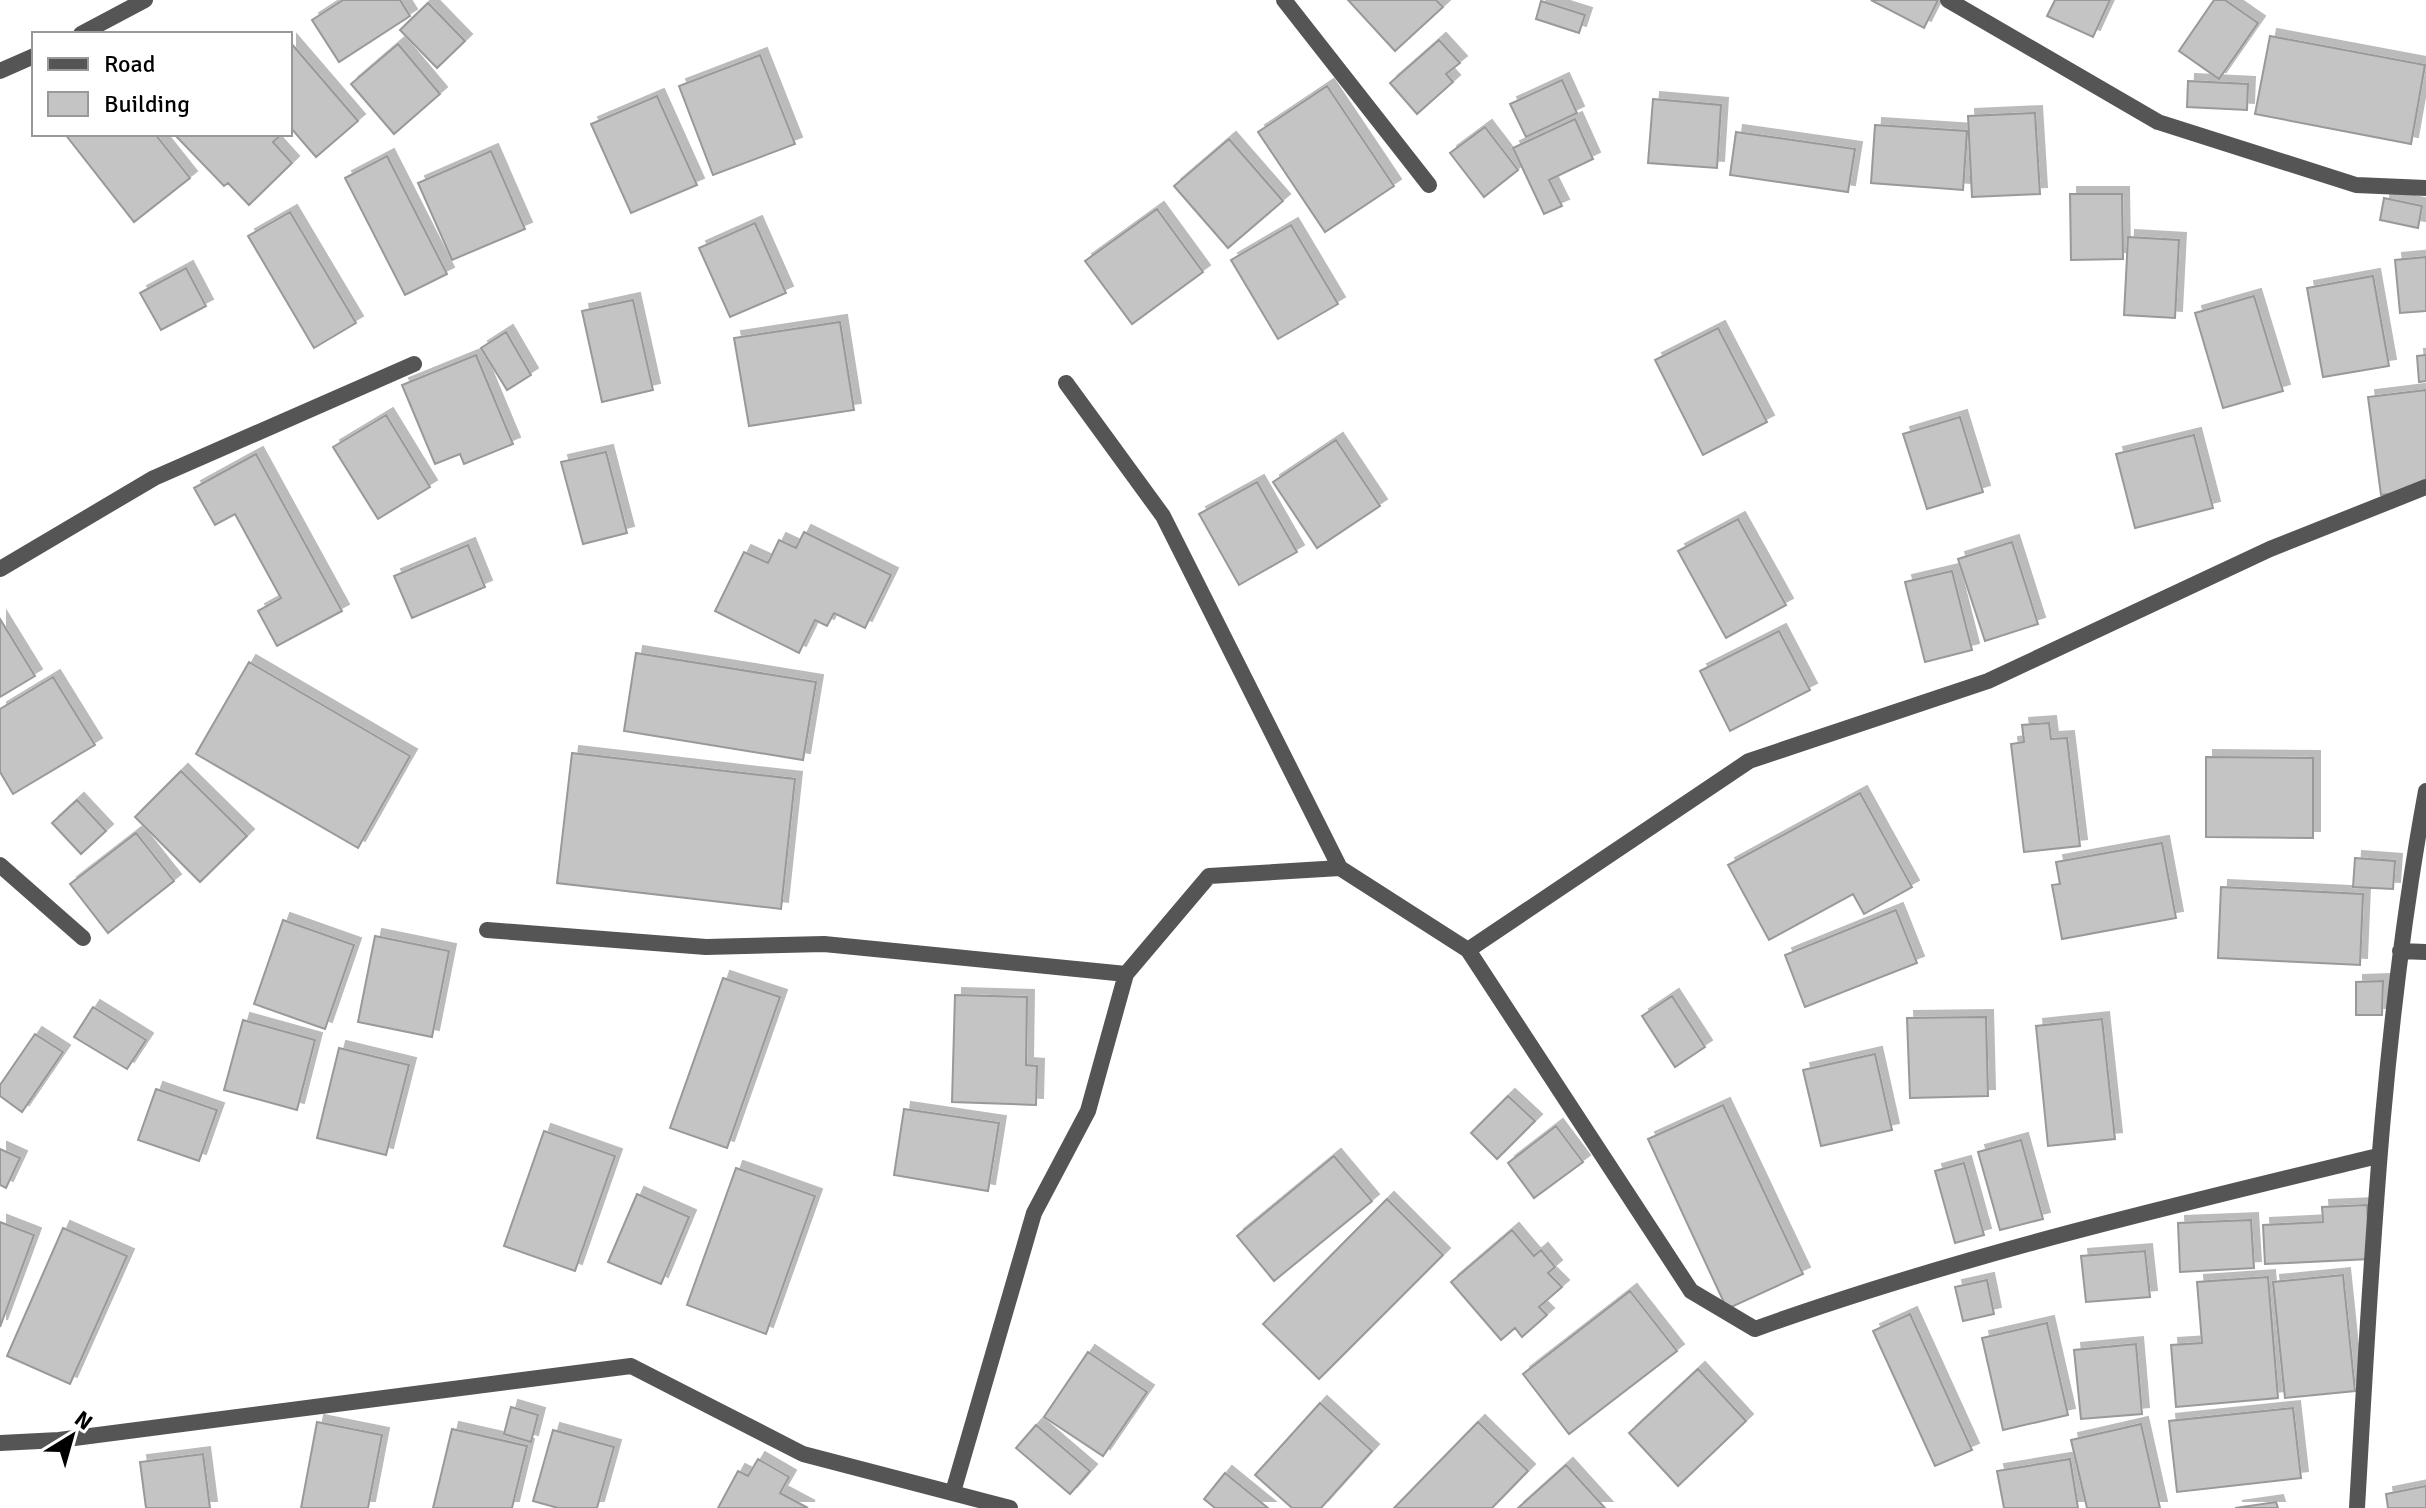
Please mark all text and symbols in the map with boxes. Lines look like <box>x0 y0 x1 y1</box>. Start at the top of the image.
legend <box>32 32 292 136</box>
text: Road <box>104 49 155 79</box>
text: Building <box>104 89 190 119</box>
north arrow <box>32 1396 112 1476</box>
text: N <box>69 1405 98 1436</box>

